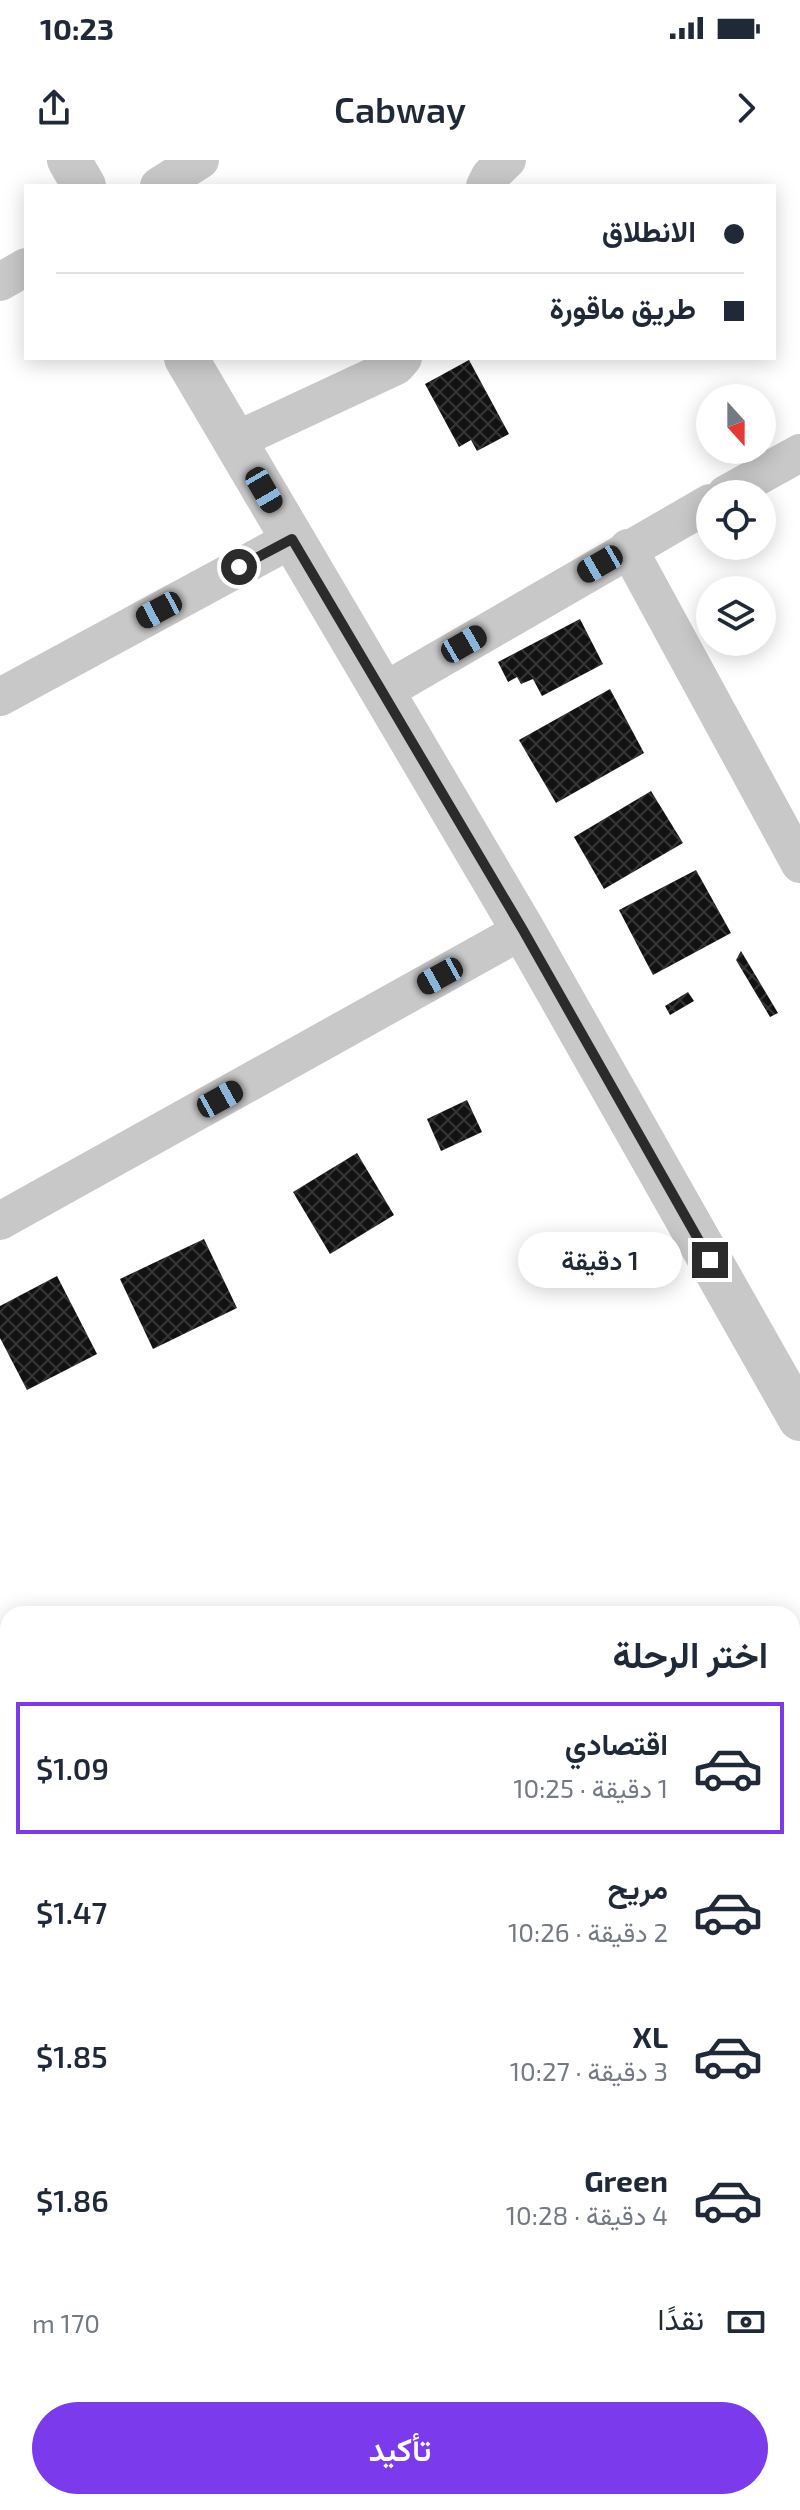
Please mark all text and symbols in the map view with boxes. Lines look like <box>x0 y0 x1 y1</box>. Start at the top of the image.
text: 10:23 <box>40 10 114 46</box>
icon: share <box>32 86 76 130</box>
icon: forward <box>724 86 768 130</box>
text: Cabway <box>334 87 466 130</box>
text: الانطلاق <box>602 212 696 248</box>
text: طريق ماقورة <box>550 289 696 325</box>
north arrow <box>696 384 776 464</box>
map controls <box>696 384 776 656</box>
car <box>242 463 286 517</box>
button: locate <box>696 480 776 560</box>
car <box>573 542 627 586</box>
route start <box>221 549 257 585</box>
button: layers <box>696 576 776 656</box>
car <box>132 588 186 632</box>
car <box>437 622 491 666</box>
car <box>413 954 467 998</box>
car <box>193 1077 247 1121</box>
callout: 1 دقيقة <box>518 1232 682 1288</box>
route end <box>692 1242 728 1278</box>
text: 1 دقيقة <box>561 1244 639 1275</box>
text: اختر الرحلة <box>613 1632 768 1675</box>
text: اقتصادي <box>565 1725 668 1761</box>
icon: car <box>692 1732 764 1804</box>
text: $1.09 <box>36 1750 109 1786</box>
text: 1 دقيقة · 10:25 <box>513 1772 668 1803</box>
text: مريح <box>608 1869 668 1905</box>
icon: car <box>692 1876 764 1948</box>
text: $1.47 <box>36 1894 107 1930</box>
text: 2 دقيقة · 10:26 <box>508 1916 668 1947</box>
text: XL <box>633 2018 668 2054</box>
icon: car <box>692 2020 764 2092</box>
text: $1.85 <box>36 2038 108 2074</box>
text: 3 دقيقة · 10:27 <box>510 2055 668 2086</box>
text: Green <box>584 2162 668 2198</box>
icon: car <box>692 2164 764 2236</box>
text: $1.86 <box>36 2182 109 2218</box>
text: 4 دقيقة · 10:28 <box>506 2199 668 2230</box>
text: نقدًا <box>658 2300 704 2336</box>
icon: cash <box>724 2300 768 2344</box>
text: 170 m <box>32 2307 100 2338</box>
button: تأكيد <box>32 2402 768 2494</box>

